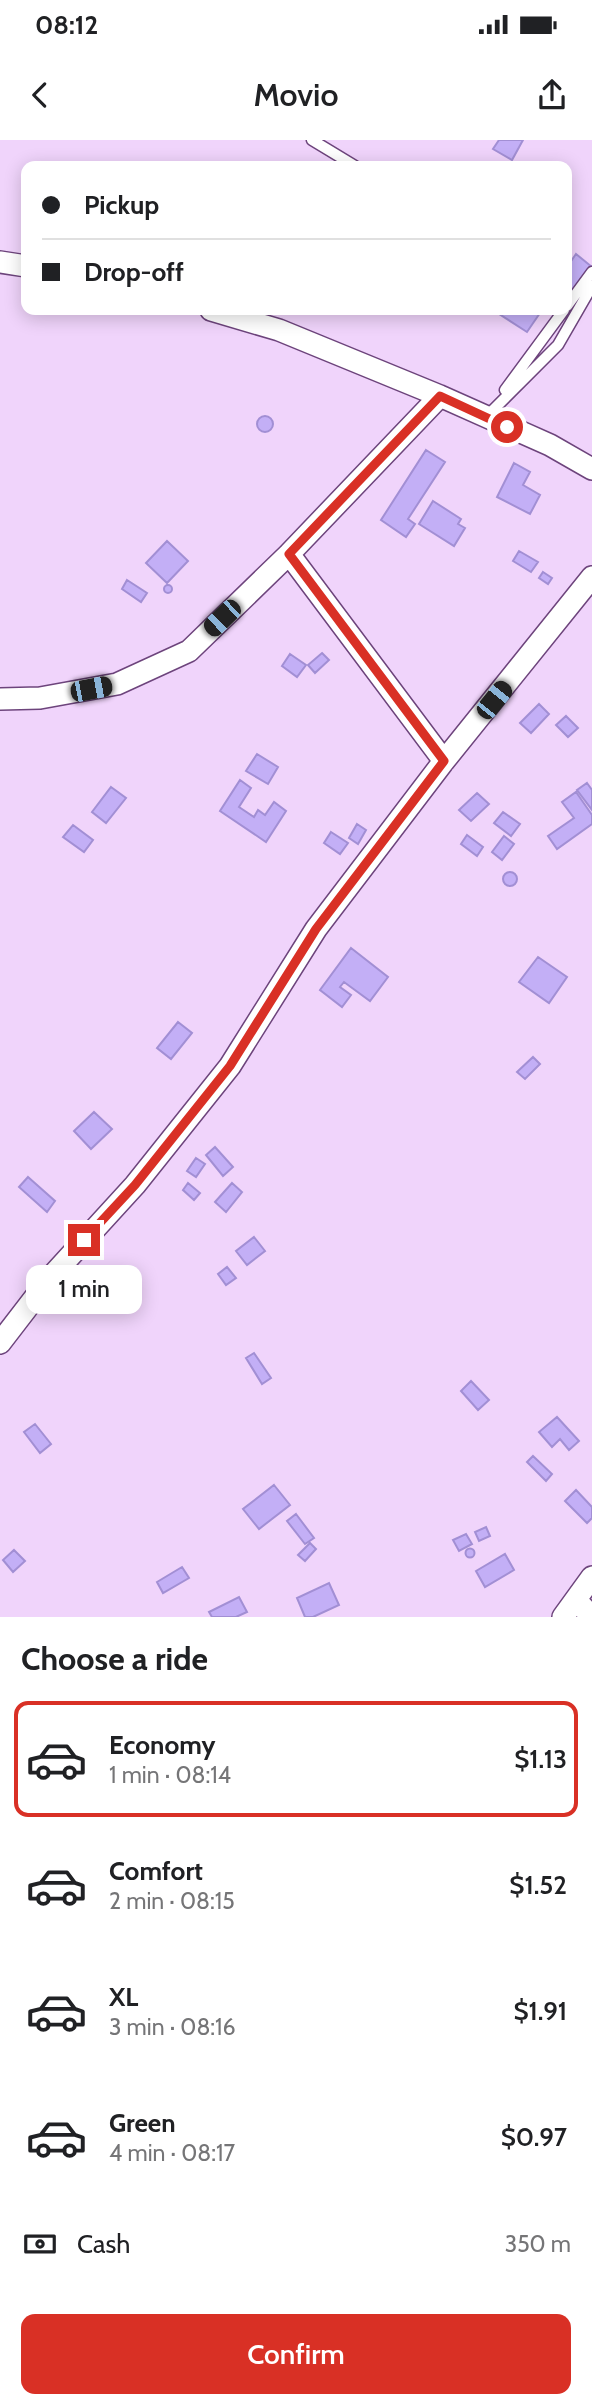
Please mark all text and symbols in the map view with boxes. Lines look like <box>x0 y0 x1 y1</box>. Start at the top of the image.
text: 08:12 <box>35 9 98 41</box>
text: Movio <box>254 75 338 114</box>
icon: back <box>21 76 59 114</box>
icon: share <box>533 76 571 114</box>
text: Pickup <box>84 189 159 221</box>
text: Drop-off <box>84 256 184 288</box>
route start <box>491 411 523 443</box>
car <box>200 596 245 640</box>
car <box>69 675 114 703</box>
car <box>473 677 516 723</box>
route end <box>68 1224 100 1256</box>
callout: 1 min <box>26 1264 142 1314</box>
text: 1 min <box>58 1275 110 1303</box>
text: Choose a ride <box>21 1639 208 1678</box>
icon: car <box>25 1728 88 1791</box>
text: Economy <box>109 1729 215 1761</box>
text: $1.13 <box>514 1743 567 1775</box>
text: 1 min · 08:14 <box>109 1761 231 1789</box>
icon: car <box>25 1854 88 1917</box>
text: Comfort <box>109 1855 203 1887</box>
text: $1.52 <box>509 1869 567 1901</box>
text: 2 min · 08:15 <box>109 1887 235 1915</box>
icon: car <box>25 1980 88 2043</box>
text: XL <box>109 1981 138 2013</box>
text: $1.91 <box>513 1995 567 2027</box>
text: 3 min · 08:16 <box>109 2013 236 2041</box>
icon: car <box>25 2106 88 2169</box>
text: Green <box>109 2107 176 2139</box>
text: $0.97 <box>501 2121 567 2153</box>
text: 4 min · 08:17 <box>109 2139 235 2167</box>
icon: cash <box>21 2225 59 2263</box>
text: Cash <box>77 2228 130 2260</box>
text: 350 m <box>505 2230 571 2258</box>
button: Confirm <box>21 2314 571 2394</box>

